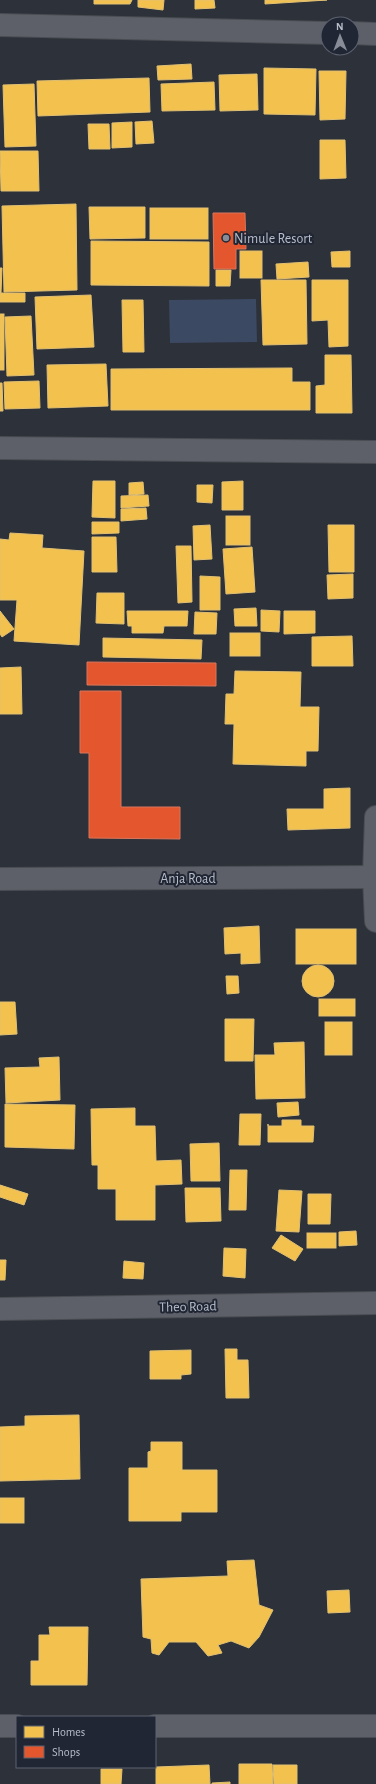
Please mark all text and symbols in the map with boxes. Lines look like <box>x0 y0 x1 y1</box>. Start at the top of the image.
north arrow <box>320 16 360 56</box>
text: N <box>336 21 344 32</box>
place label: Nimule Resort <box>234 232 313 246</box>
marker: Nimule Resort <box>221 233 231 243</box>
street label: Anja Road <box>160 872 216 886</box>
street label: Theo Road <box>159 1299 217 1315</box>
legend <box>16 1716 156 1768</box>
text: Homes <box>52 1726 85 1738</box>
text: Shops <box>52 1746 80 1758</box>

